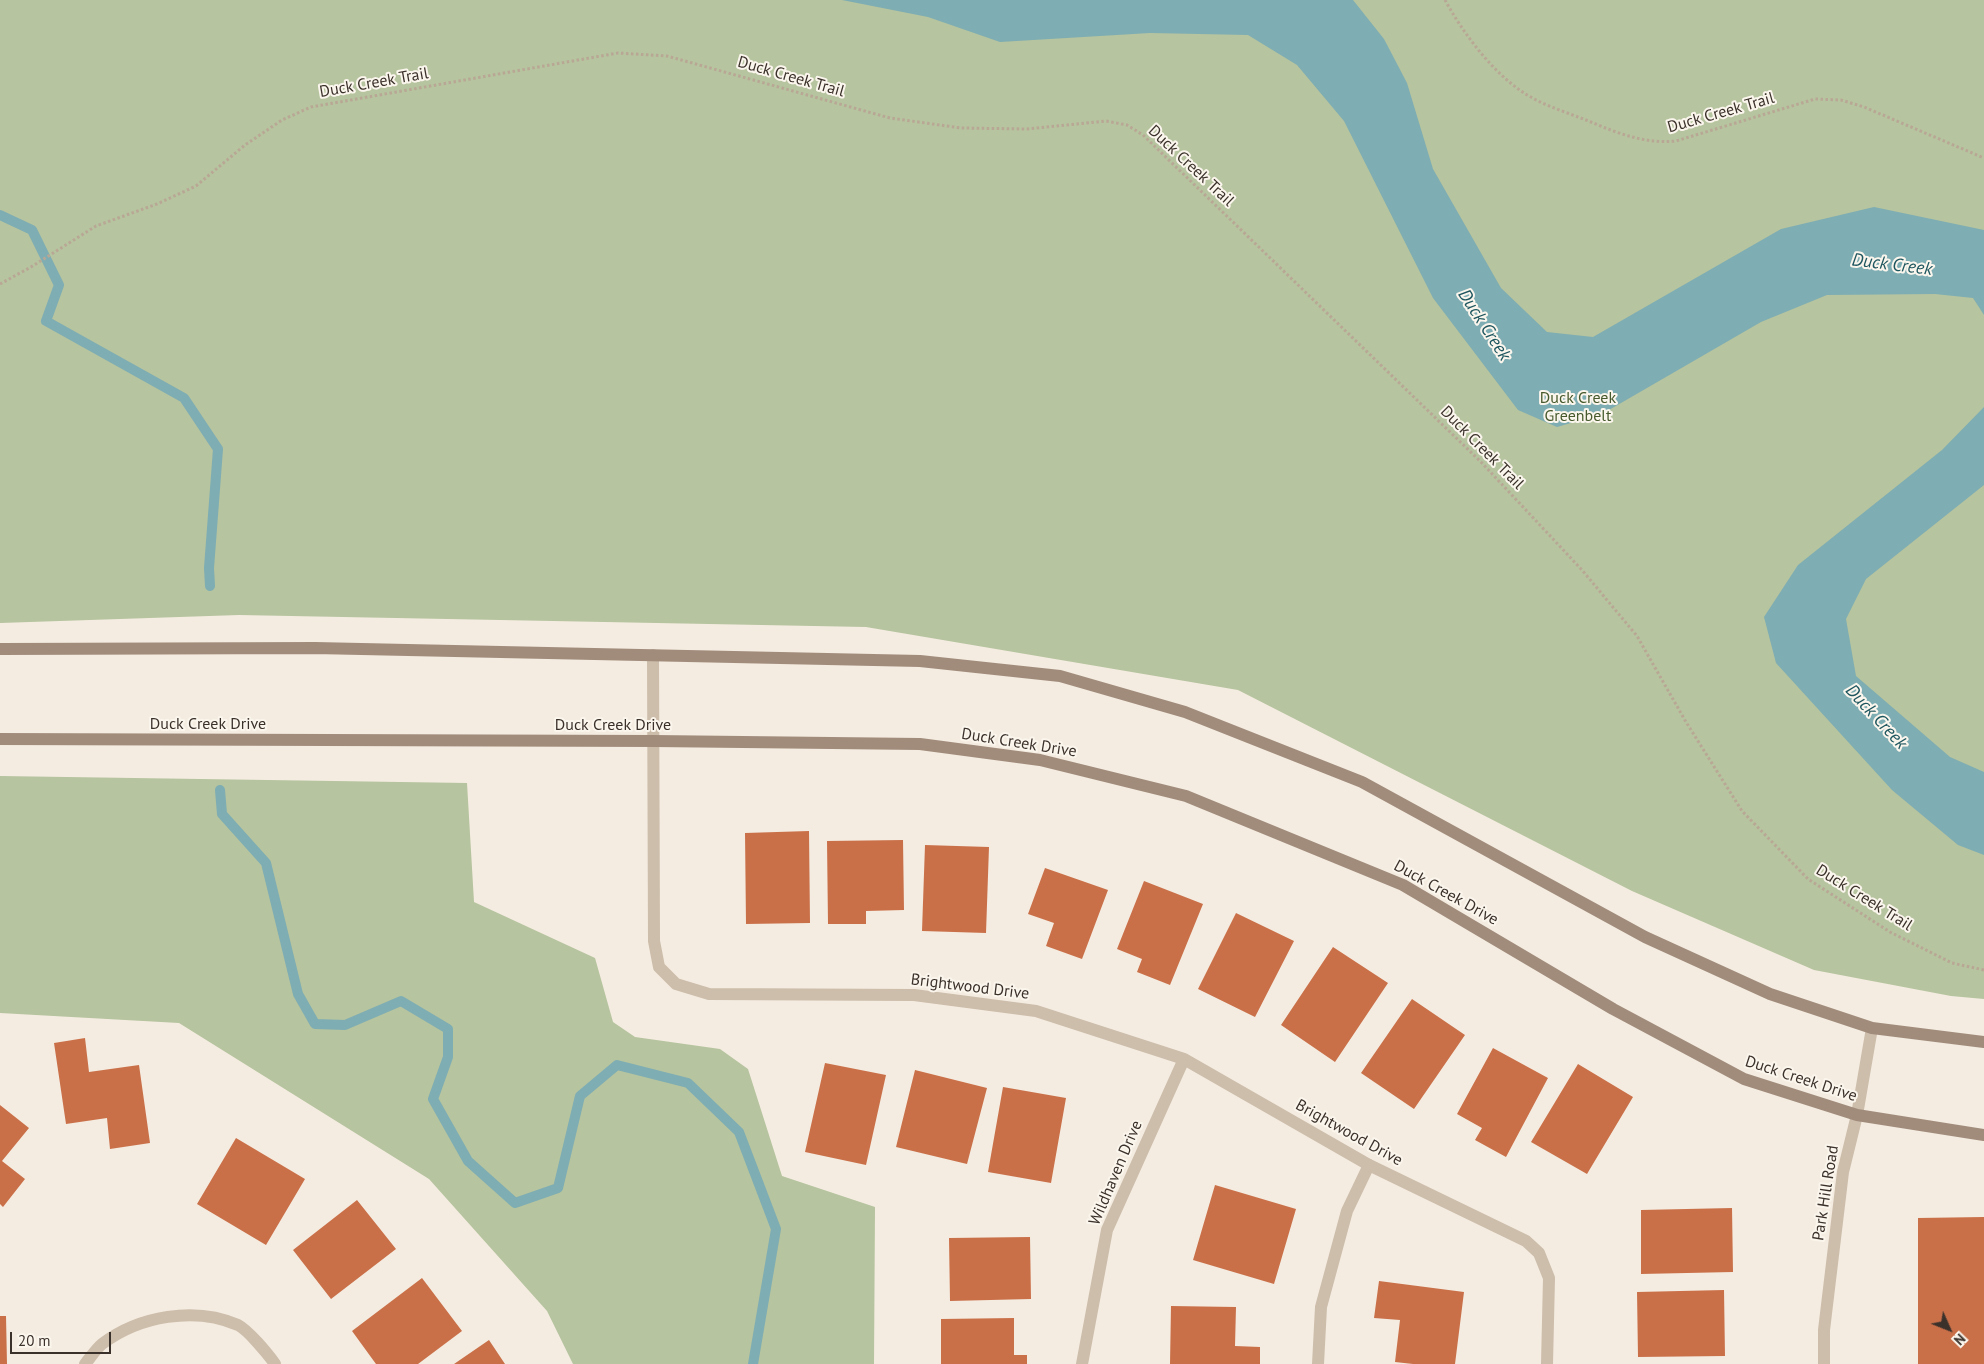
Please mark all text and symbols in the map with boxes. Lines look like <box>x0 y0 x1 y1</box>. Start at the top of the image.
street label: Duck Creek Trail <box>735 53 847 101</box>
street label: Duck Creek Trail <box>318 64 430 102</box>
street label: Duck Creek Trail <box>1665 89 1777 137</box>
street label: Duck Creek Trail <box>1144 121 1238 211</box>
water label: Duck Creek <box>1851 249 1933 281</box>
water label: Duck Creek <box>1453 285 1515 365</box>
park label: Duck Creek Greenbelt <box>1540 388 1616 426</box>
street label: Duck Creek Trail <box>1436 402 1528 494</box>
water label: Duck Creek <box>1841 680 1911 754</box>
street label: Duck Creek Drive <box>150 714 266 734</box>
street label: Duck Creek Drive <box>555 715 671 735</box>
street label: Duck Creek Drive <box>960 724 1078 762</box>
street label: Duck Creek Drive <box>1390 856 1502 930</box>
street label: Duck Creek Trail <box>1812 861 1916 935</box>
street label: Brightwood Drive <box>910 970 1030 1004</box>
street label: Duck Creek Drive <box>1743 1052 1859 1106</box>
street label: Brightwood Drive <box>1292 1096 1406 1170</box>
street label: Wildhaven Drive <box>1085 1118 1147 1228</box>
street label: Park Hill Road <box>1809 1144 1843 1242</box>
north arrow <box>1924 1304 1974 1354</box>
scale bar <box>12 1322 114 1354</box>
text: N <box>1950 1330 1969 1349</box>
text: 20 m <box>18 1331 51 1350</box>

